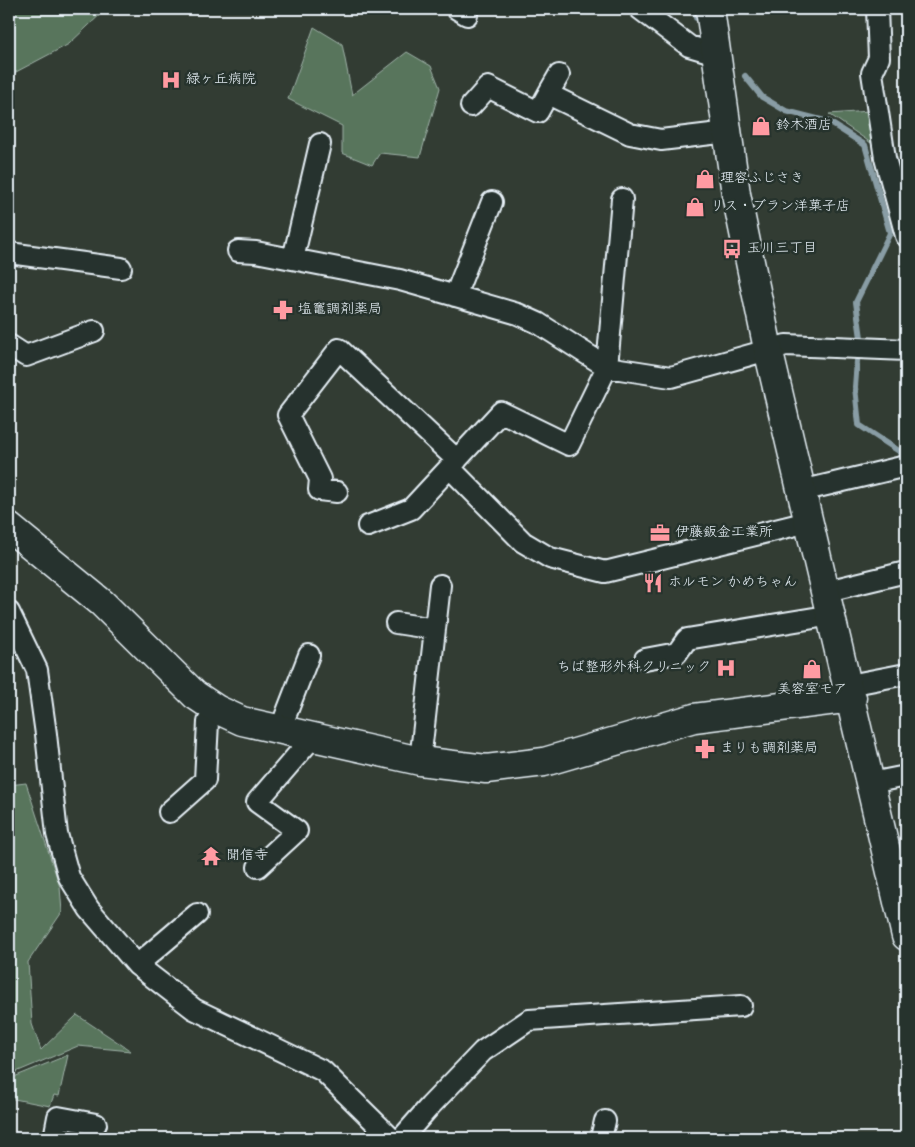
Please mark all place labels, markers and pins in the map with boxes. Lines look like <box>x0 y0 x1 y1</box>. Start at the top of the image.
hospital icon: 緑ヶ丘病院 <box>160 69 182 91</box>
place label: 緑ヶ丘病院 <box>186 72 256 89</box>
shop icon: 鈴木酒店 <box>750 115 772 137</box>
place label: 鈴木酒店 <box>776 118 832 135</box>
shop icon: 理容ふじさき <box>694 168 716 190</box>
place label: 理容ふじさき <box>720 171 804 188</box>
shop icon: リス・ブラン洋菓子店 <box>684 196 706 218</box>
place label: リス・ブラン洋菓子店 <box>710 199 850 216</box>
bus stop icon: 玉川三丁目 <box>721 238 743 260</box>
place label: 玉川三丁目 <box>747 241 817 258</box>
pharmacy icon: 塩竈調剤薬局 <box>272 299 294 321</box>
place label: 塩竈調剤薬局 <box>298 302 382 319</box>
office icon: 伊藤鈑金工業所 <box>649 522 671 544</box>
place label: 伊藤鈑金工業所 <box>675 525 773 542</box>
restaurant icon: ホルモン かめちゃん <box>642 572 664 594</box>
place label: ホルモン かめちゃん <box>668 575 797 592</box>
hospital icon: ちば整形外科クリニック <box>715 657 737 679</box>
shop icon: 美容室モア <box>801 658 823 680</box>
place label: ちば整形外科クリニック <box>557 660 711 677</box>
place label: 美容室モア <box>777 682 847 699</box>
pharmacy icon: まりも調剤薬局 <box>694 738 716 760</box>
place label: まりも調剤薬局 <box>720 741 818 758</box>
temple icon: 聞信寺 <box>200 845 222 867</box>
place label: 聞信寺 <box>226 848 268 865</box>

